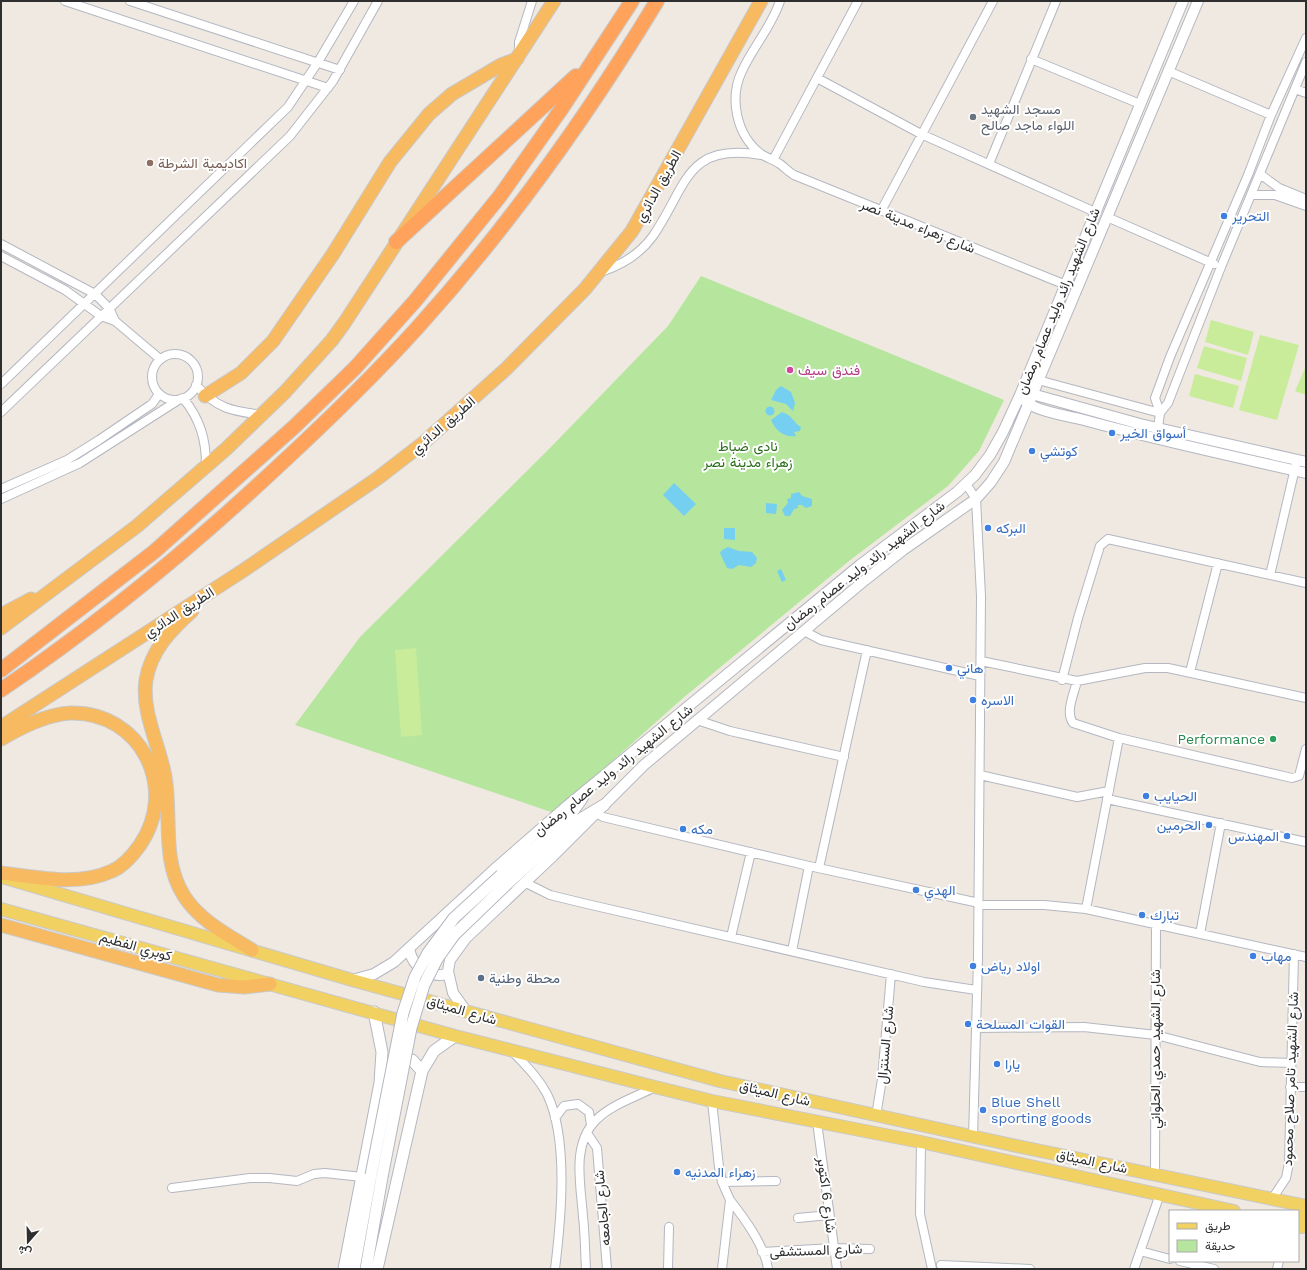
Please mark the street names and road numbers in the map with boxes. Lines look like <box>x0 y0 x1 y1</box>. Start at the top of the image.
street label: الطريق الدائري <box>632 147 688 227</box>
street label: شارع زهراء مدينة نصر <box>856 195 978 259</box>
street label: شارع الشهيد رائد وليد عصام رمضان <box>1013 205 1106 398</box>
street label: الطريق الدائري <box>408 393 481 460</box>
street label: شارع الشهيد رائد وليد عصام رمضان <box>780 497 950 635</box>
street label: الطريق الدائري <box>141 584 219 644</box>
street label: شارع الشهيد رائد وليد عصام رمضان <box>530 701 698 841</box>
street label: كوبري الفطيم <box>97 928 174 968</box>
street label: شارع الشهيد حمدي الحلواني <box>1147 969 1167 1129</box>
street label: شارع الميثاق <box>424 992 499 1031</box>
street label: شارع الشهيد تامر صلاح محمود <box>1279 992 1304 1167</box>
street label: شارع السنترال <box>874 1005 899 1085</box>
street label: شارع الميثاق <box>737 1077 812 1112</box>
street label: شارع الميثاق <box>1054 1146 1129 1179</box>
street label: شارع 6 اكتوبر <box>811 1155 840 1234</box>
street label: شارع الجامعه <box>591 1169 616 1247</box>
street label: شارع المستشفى <box>769 1240 863 1263</box>

